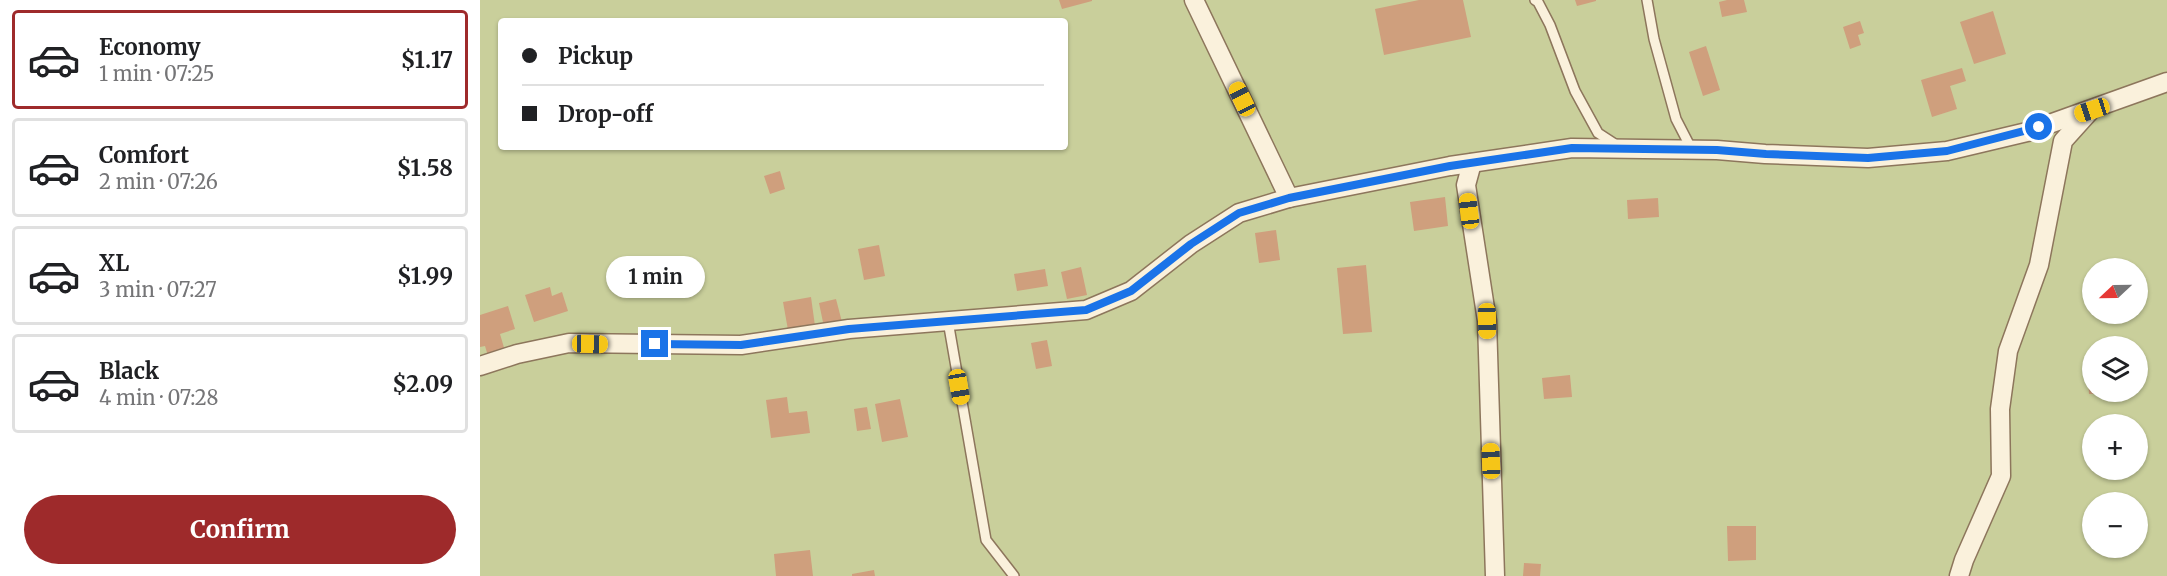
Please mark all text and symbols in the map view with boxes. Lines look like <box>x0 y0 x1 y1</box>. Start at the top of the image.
icon: car <box>27 33 81 87</box>
text: Economy <box>99 33 200 61</box>
text: Pickup <box>558 42 633 70</box>
text: $1.17 <box>401 46 453 74</box>
text: 1 min · 07:25 <box>99 61 214 86</box>
car <box>1226 79 1258 119</box>
car <box>2072 96 2112 124</box>
text: Drop-off <box>558 100 653 128</box>
route start <box>2025 113 2052 140</box>
icon: car <box>27 141 81 195</box>
text: Comfort <box>99 141 189 169</box>
text: $1.58 <box>397 154 453 182</box>
text: 2 min · 07:26 <box>99 169 218 194</box>
car <box>1458 192 1480 230</box>
icon: car <box>27 249 81 303</box>
text: XL <box>99 249 129 277</box>
callout: 1 min <box>606 257 705 299</box>
north arrow <box>2082 258 2148 324</box>
map controls <box>2082 258 2148 558</box>
text: $1.99 <box>397 262 453 290</box>
text: 1 min <box>628 264 683 289</box>
text: 3 min · 07:27 <box>99 277 217 302</box>
car <box>1478 303 1496 339</box>
route end <box>641 330 668 357</box>
car <box>572 335 608 353</box>
button: layers <box>2082 336 2148 402</box>
icon: car <box>27 357 81 411</box>
text: Black <box>99 357 159 385</box>
car <box>947 368 971 406</box>
text: $2.09 <box>392 370 453 398</box>
text: 4 min · 07:28 <box>99 385 218 410</box>
button: + <box>2082 414 2148 480</box>
car <box>1481 443 1501 479</box>
button: − <box>2082 492 2148 558</box>
button: Confirm <box>24 495 456 564</box>

